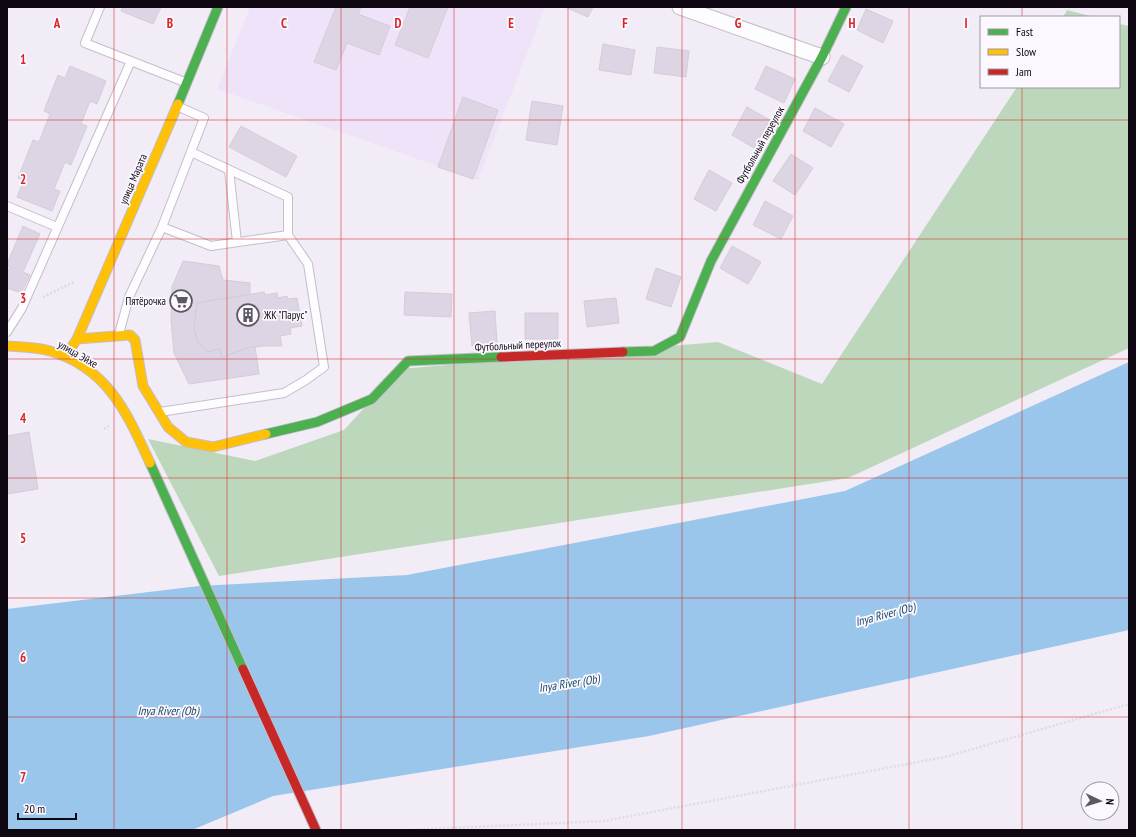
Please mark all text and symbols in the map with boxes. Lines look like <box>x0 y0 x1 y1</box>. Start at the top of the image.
text: A <box>53 15 61 32</box>
text: B <box>167 15 173 32</box>
text: C <box>281 15 287 32</box>
text: D <box>395 15 402 32</box>
text: E <box>508 15 514 32</box>
text: F <box>622 15 628 32</box>
text: G <box>735 15 742 32</box>
text: H <box>849 15 856 32</box>
text: I <box>964 15 968 32</box>
legend <box>980 16 1120 88</box>
text: Fast <box>1016 24 1034 39</box>
text: Slow <box>1016 44 1037 59</box>
text: 1 <box>20 51 26 68</box>
text: Jam <box>1015 64 1032 79</box>
street label: Футбольный переулок <box>733 103 787 186</box>
street label: улица Марата <box>116 152 150 206</box>
text: 2 <box>20 171 26 188</box>
supermarket icon: Пятёрочка <box>168 288 194 314</box>
text: 3 <box>20 290 26 307</box>
place label: Пятёрочка <box>125 294 166 308</box>
building icon: ЖК "Парус" <box>235 302 261 328</box>
place label: ЖК "Парус" <box>263 308 307 322</box>
street label: Футбольный переулок <box>474 336 562 354</box>
street label: улица Эйхе <box>56 337 101 371</box>
text: 4 <box>20 410 27 427</box>
text: 5 <box>20 530 26 547</box>
water label: Inya River (Ob) <box>854 599 918 629</box>
text: 6 <box>20 649 26 666</box>
water label: Inya River (Ob) <box>538 671 602 695</box>
water label: Inya River (Ob) <box>137 703 200 718</box>
text: 7 <box>20 769 26 786</box>
north arrow <box>1080 781 1120 821</box>
scale bar <box>18 795 76 821</box>
text: N <box>1103 798 1117 805</box>
text: 20 m <box>24 801 45 816</box>

